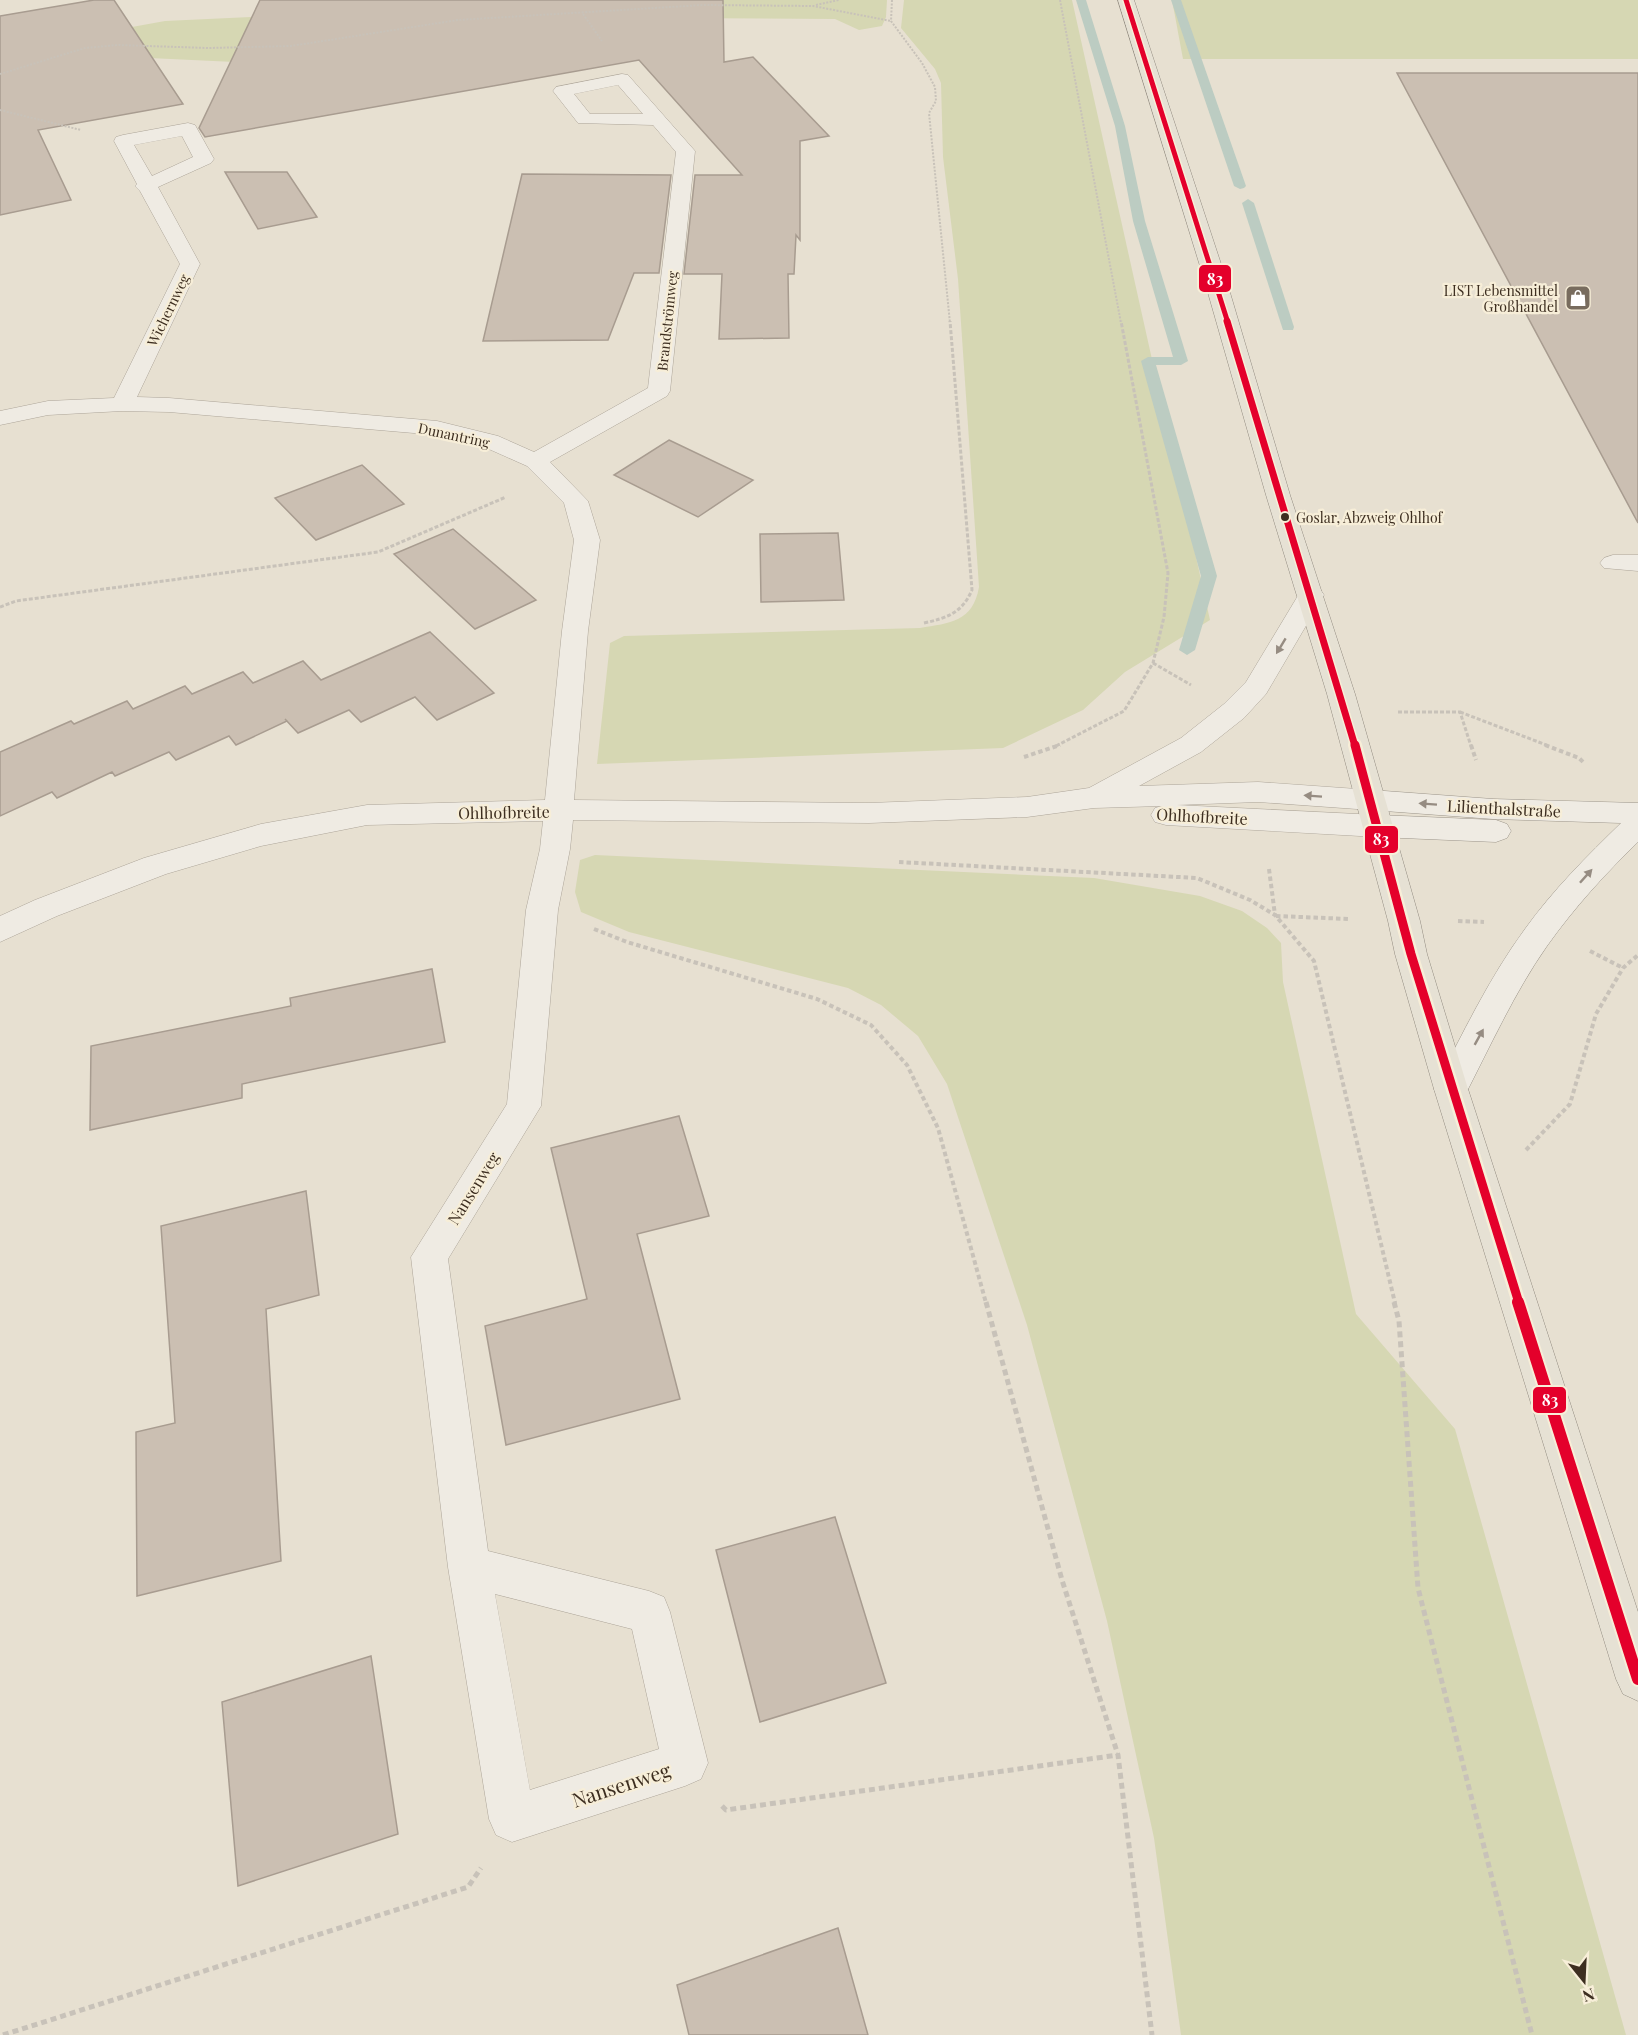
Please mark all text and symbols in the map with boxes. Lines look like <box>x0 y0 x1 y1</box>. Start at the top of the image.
line badge: 83 <box>1198 264 1232 293</box>
text: 83 <box>1207 268 1223 289</box>
street label: Brandströmweg <box>652 269 682 372</box>
street label: Wichernweg <box>142 270 194 350</box>
place label: LIST Lebensmittel Großhandel <box>1444 281 1558 316</box>
shop icon: LIST Lebensmittel Großhandel <box>1563 283 1593 313</box>
street label: Dunantring <box>416 418 492 452</box>
place label: Goslar, Abzweig Ohlhof <box>1296 508 1444 527</box>
marker: Goslar, Abzweig Ohlhof <box>1279 511 1291 523</box>
one-way arrow <box>1276 638 1286 655</box>
one-way arrow <box>1303 791 1322 801</box>
street label: Lilienthalstraße <box>1447 795 1561 821</box>
one-way arrow <box>1418 799 1437 809</box>
street label: Ohlhofbreite <box>458 801 550 823</box>
street label: Ohlhofbreite <box>1156 803 1248 829</box>
line badge: 83 <box>1364 825 1399 854</box>
text: 83 <box>1373 828 1389 849</box>
one-way arrow <box>1579 868 1593 883</box>
one-way arrow <box>1474 1029 1484 1046</box>
street label: Nansenweg <box>442 1147 504 1228</box>
line badge: 83 <box>1532 1386 1567 1414</box>
text: 83 <box>1542 1389 1558 1410</box>
street label: Nansenweg <box>568 1755 674 1813</box>
north arrow <box>1554 1951 1614 2011</box>
text: N <box>1580 1984 1598 2008</box>

